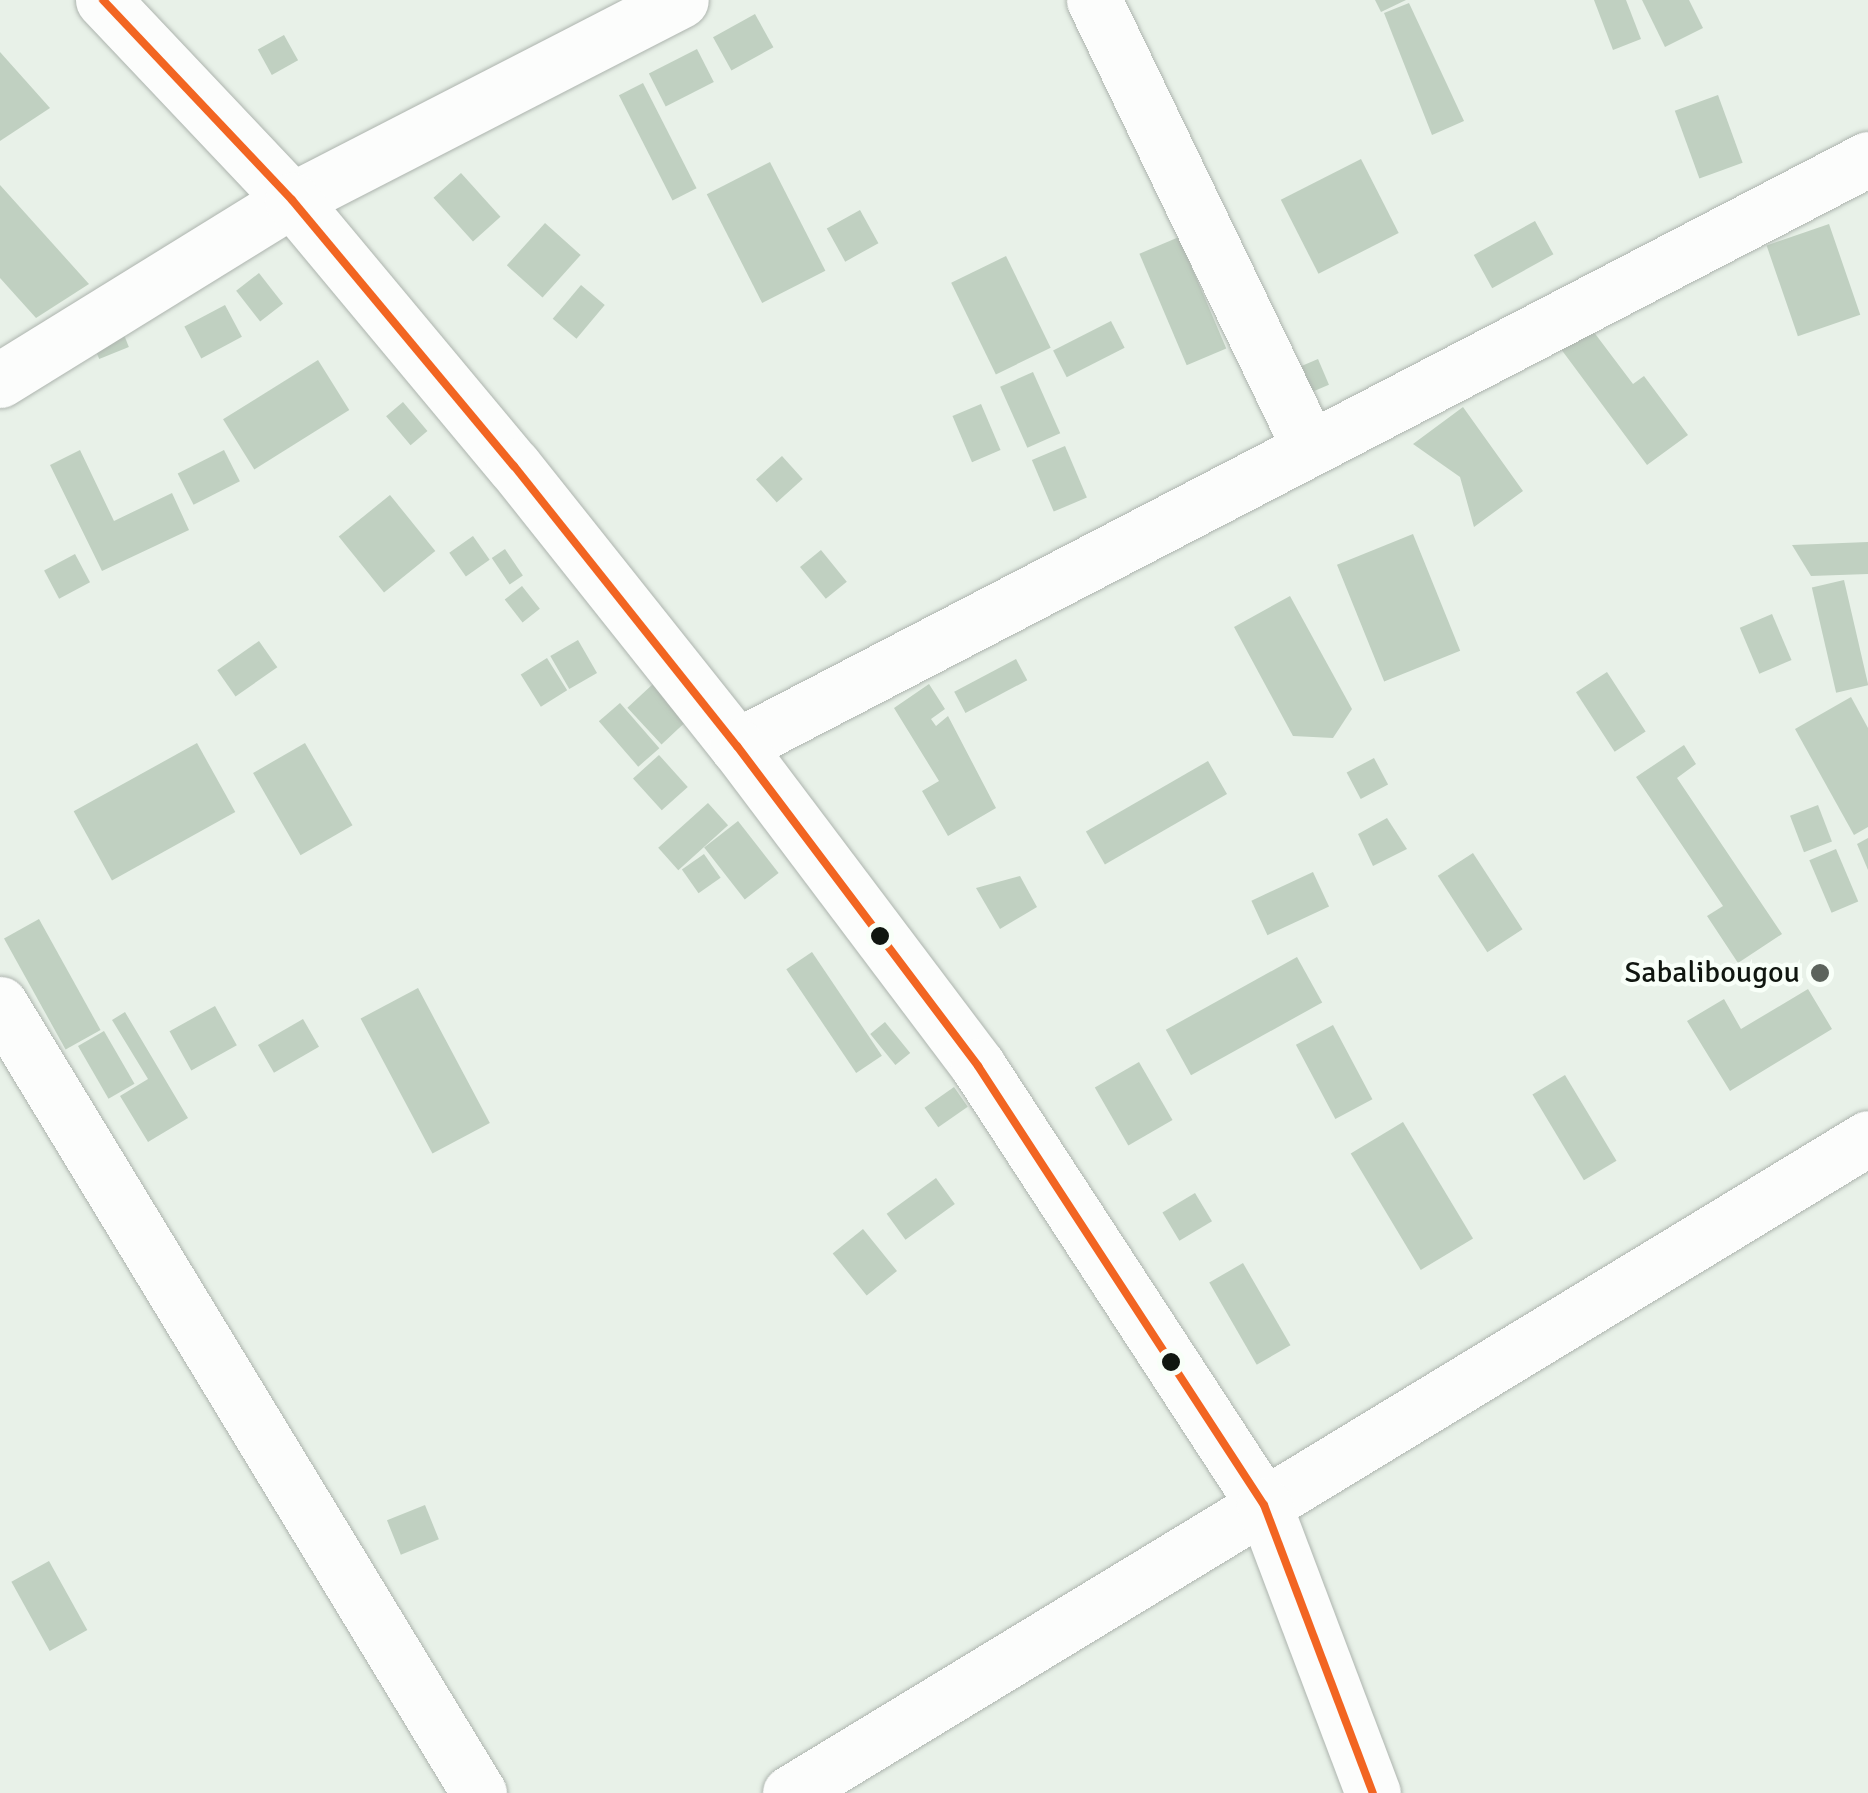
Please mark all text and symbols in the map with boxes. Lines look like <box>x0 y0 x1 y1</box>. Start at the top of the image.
unlabelled marker <box>870 926 890 946</box>
place label: Sabalibougou <box>1625 955 1800 991</box>
marker: Sabalibougou <box>1809 962 1831 984</box>
unlabelled marker <box>1161 1352 1181 1372</box>

